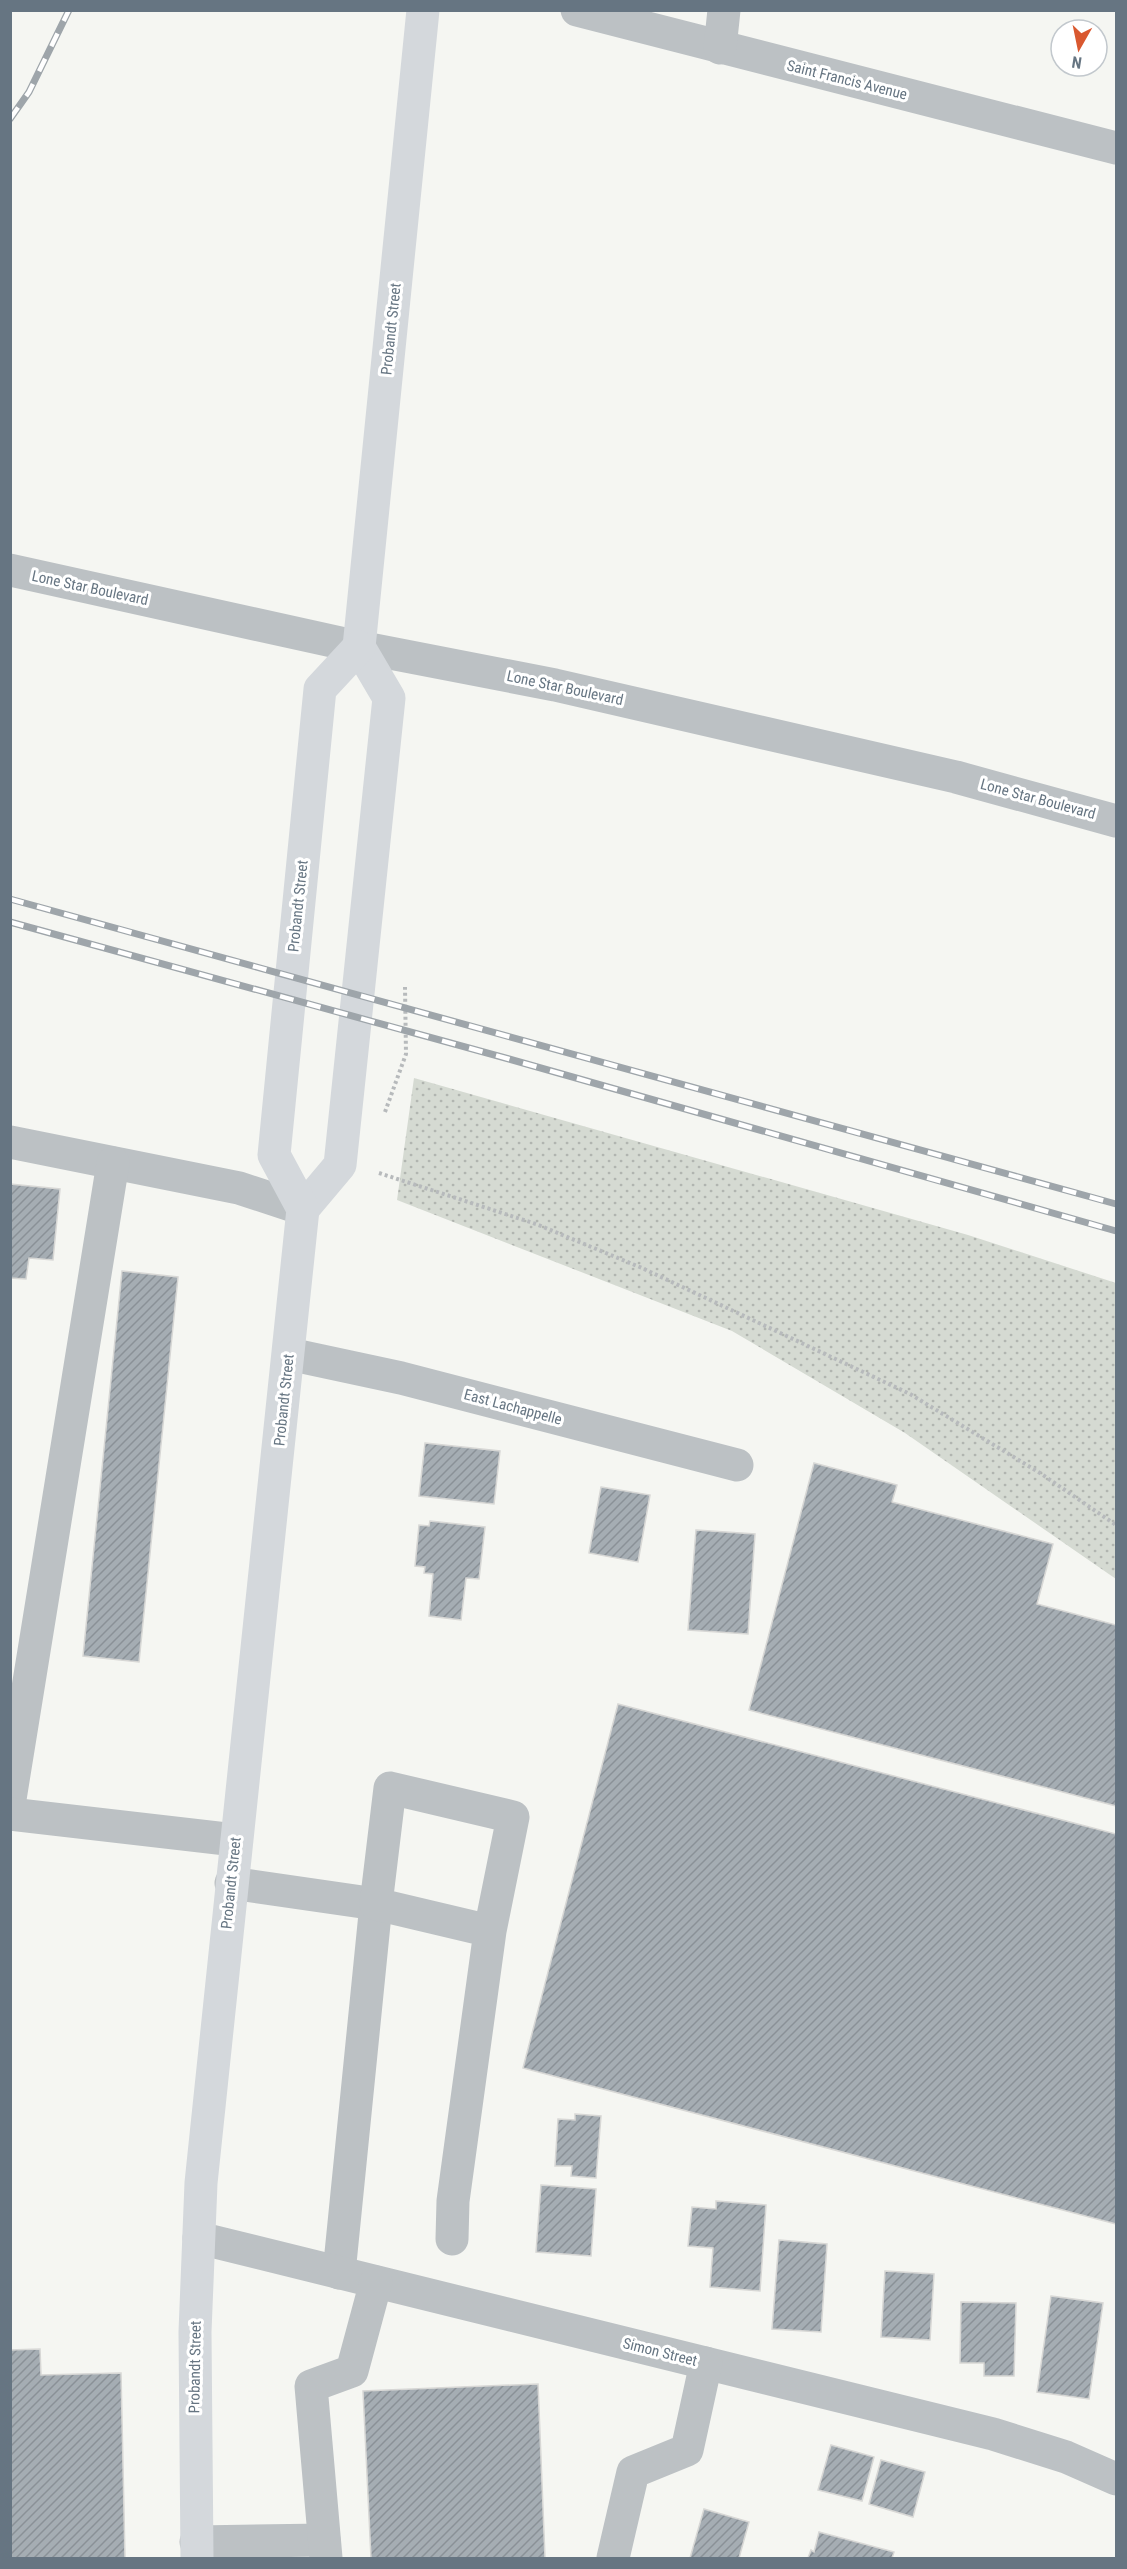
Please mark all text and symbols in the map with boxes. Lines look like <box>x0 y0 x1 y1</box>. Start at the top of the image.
north arrow <box>1049 18 1109 78</box>
text: N <box>1070 52 1083 72</box>
street label: Saint Francis Avenue <box>785 56 909 104</box>
street label: Probandt Street <box>377 282 405 376</box>
street label: Lone Star Boulevard <box>30 567 150 609</box>
street label: Lone Star Boulevard <box>505 667 625 709</box>
street label: Lone Star Boulevard <box>978 775 1098 823</box>
street label: Probandt Street <box>284 859 312 953</box>
street label: Probandt Street <box>270 1353 298 1447</box>
street label: East Lachappelle <box>462 1385 564 1429</box>
street label: Probandt Street <box>217 1836 245 1930</box>
street label: Probandt Street <box>185 2321 205 2413</box>
street label: Simon Street <box>621 2334 699 2370</box>

